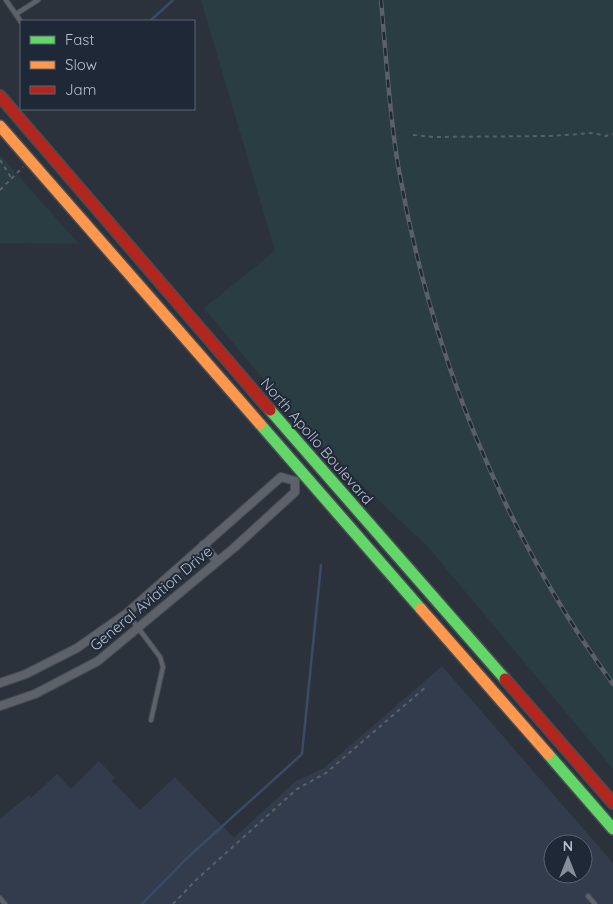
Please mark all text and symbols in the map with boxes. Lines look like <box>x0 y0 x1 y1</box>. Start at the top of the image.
legend <box>20 20 195 110</box>
text: Fast <box>65 30 94 49</box>
text: Slow <box>65 55 97 74</box>
text: Jam <box>65 80 96 99</box>
street label: North Apollo Boulevard <box>257 374 377 508</box>
street label: General Aviation Drive <box>86 541 216 655</box>
north arrow <box>543 834 593 884</box>
text: N <box>563 837 573 855</box>

